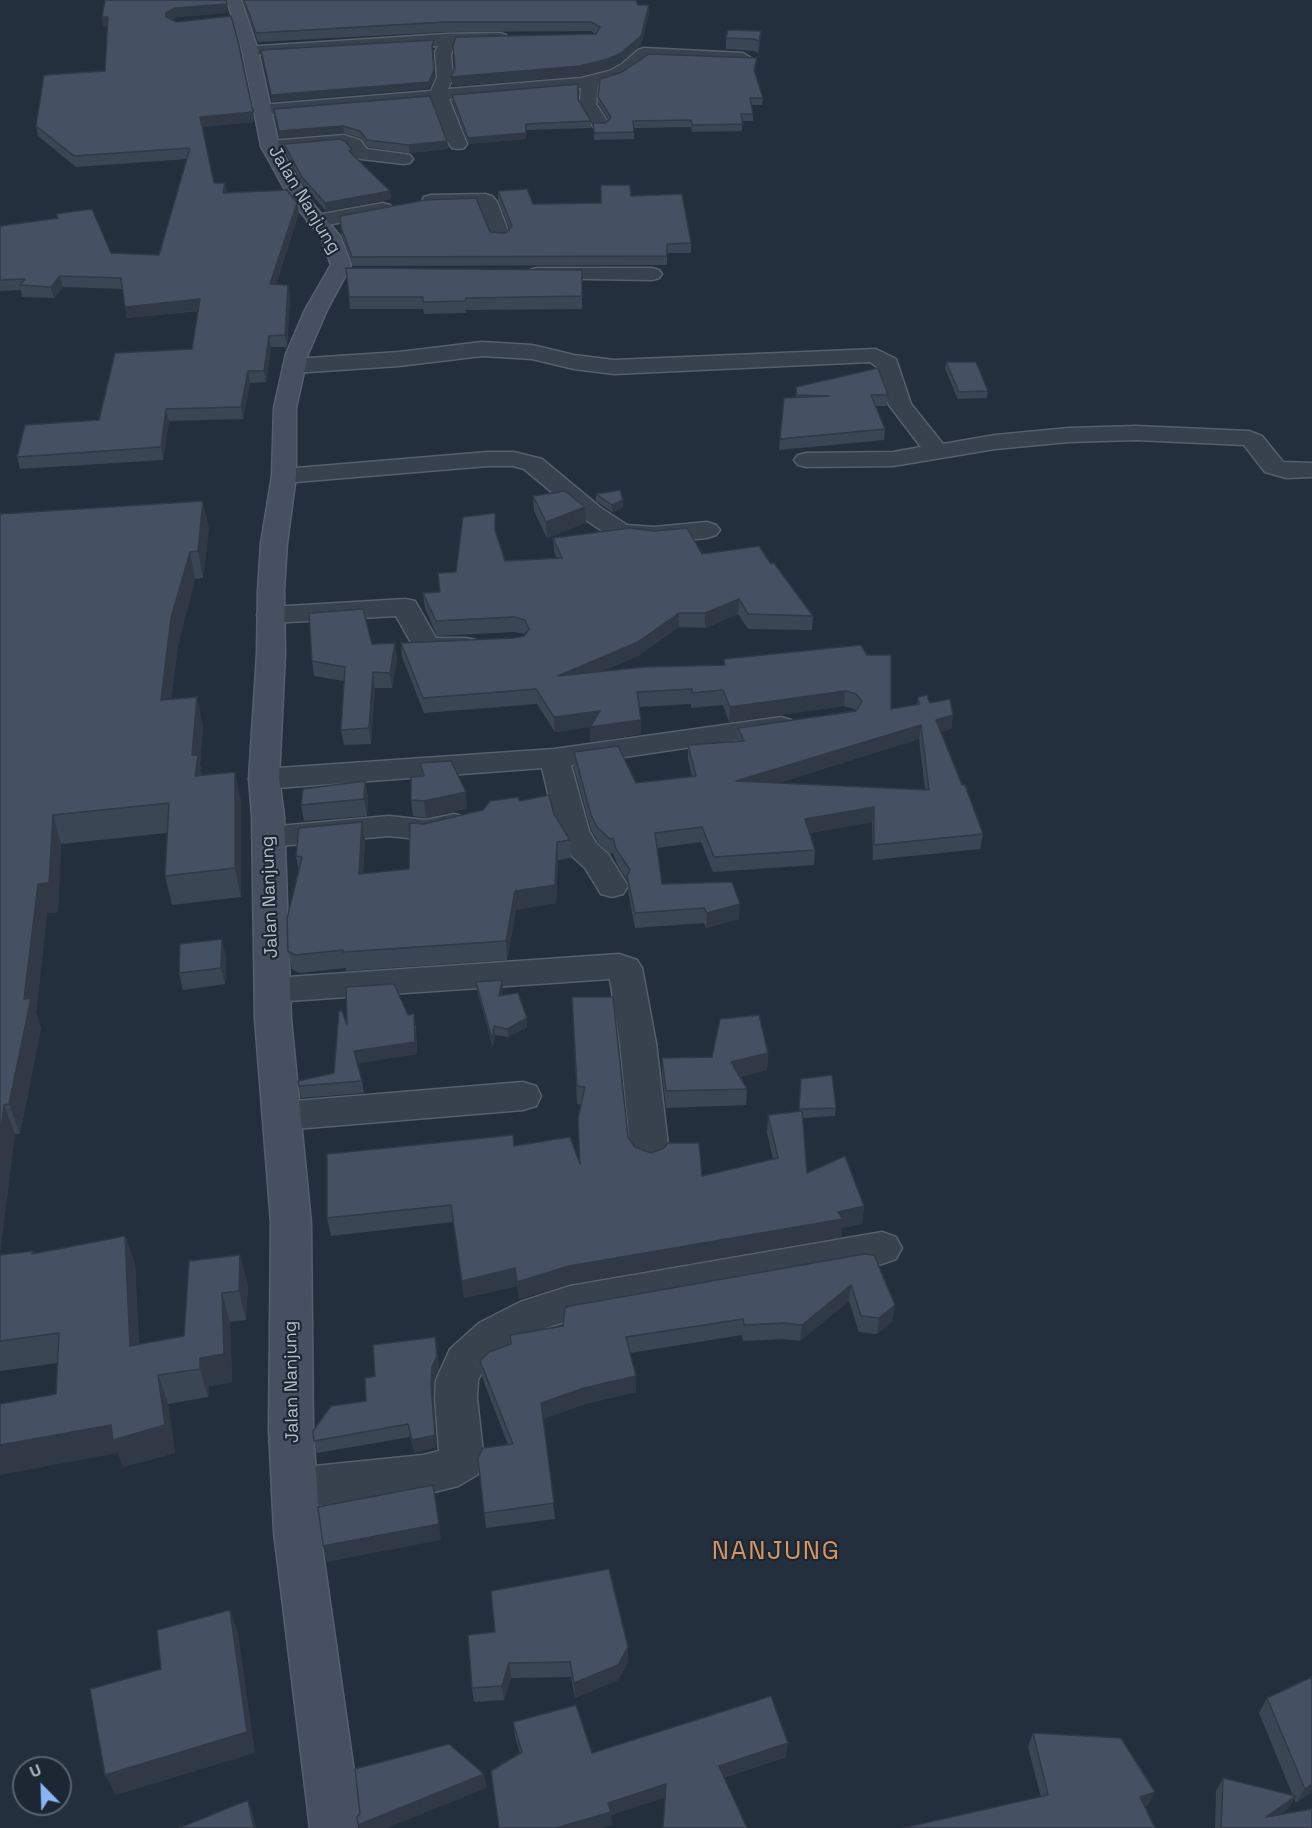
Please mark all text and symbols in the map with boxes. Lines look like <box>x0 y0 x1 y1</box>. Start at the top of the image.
street label: Jalan Nanjung <box>263 142 345 258</box>
street label: Jalan Nanjung <box>257 835 283 959</box>
street label: Jalan Nanjung <box>280 1321 304 1443</box>
district label: NANJUNG <box>712 1536 840 1568</box>
north arrow <box>12 1756 72 1816</box>
text: U <box>26 1759 45 1783</box>

